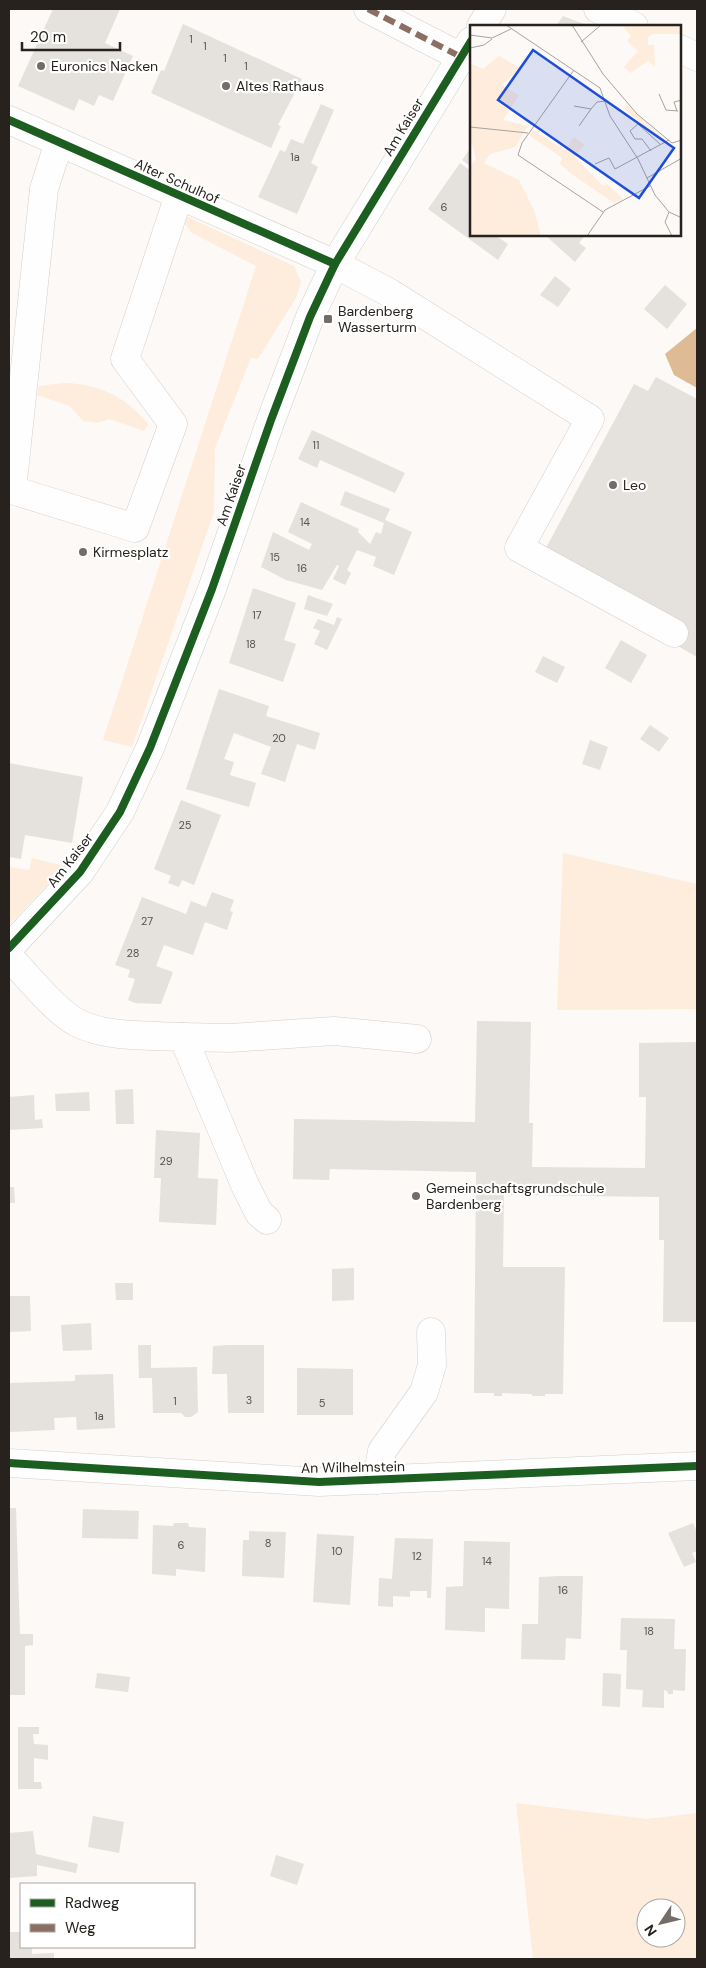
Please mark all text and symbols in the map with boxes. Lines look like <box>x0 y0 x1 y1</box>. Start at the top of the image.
scale bar <box>22 20 120 52</box>
inset map <box>470 25 681 236</box>
text: 20 m <box>30 27 66 47</box>
house number: 1 <box>189 32 193 46</box>
house number: 1 <box>203 39 207 53</box>
house number: 1 <box>223 51 227 65</box>
place label: Euronics Nacken <box>51 57 158 75</box>
house number: 1 <box>244 59 248 73</box>
marker: Euronics Nacken <box>35 60 47 72</box>
place label: Altes Rathaus <box>236 77 324 95</box>
marker: Altes Rathaus <box>220 80 232 92</box>
street label: Am Kaiser <box>379 95 427 159</box>
house number: 1a <box>290 150 300 164</box>
street label: Alter Schulhof <box>132 154 222 208</box>
house number: 6 <box>441 200 448 214</box>
place label: Bardenberg Wasserturm <box>338 302 417 336</box>
marker: Bardenberg Wasserturm <box>322 313 334 325</box>
house number: 11 <box>313 438 319 452</box>
street label: Am Kaiser <box>212 462 250 528</box>
place label: Leo <box>623 476 646 494</box>
marker: Leo <box>607 479 619 491</box>
house number: 14 <box>300 515 310 529</box>
place label: Kirmesplatz <box>93 543 168 561</box>
marker: Kirmesplatz <box>77 546 89 558</box>
house number: 15 <box>270 550 280 564</box>
house number: 16 <box>297 561 307 575</box>
house number: 17 <box>252 608 262 622</box>
house number: 18 <box>246 637 256 651</box>
house number: 20 <box>272 731 286 745</box>
house number: 25 <box>178 818 192 832</box>
street label: Am Kaiser <box>43 829 97 891</box>
house number: 27 <box>141 914 153 928</box>
house number: 28 <box>127 946 139 960</box>
house number: 29 <box>159 1154 173 1168</box>
place label: Gemeinschaftsgrundschule Bardenberg <box>426 1179 604 1213</box>
marker: Gemeinschaftsgrundschule Bardenberg <box>410 1190 422 1202</box>
house number: 3 <box>246 1393 252 1407</box>
house number: 1 <box>173 1394 177 1408</box>
house number: 5 <box>319 1396 326 1410</box>
house number: 1a <box>94 1409 104 1423</box>
street label: An Wilhelmstein <box>301 1457 405 1477</box>
house number: 8 <box>265 1536 271 1550</box>
house number: 6 <box>178 1538 185 1552</box>
house number: 10 <box>332 1544 342 1558</box>
house number: 12 <box>412 1549 422 1563</box>
house number: 14 <box>482 1554 492 1568</box>
house number: 16 <box>558 1583 568 1597</box>
house number: 18 <box>644 1624 654 1638</box>
legend <box>20 1883 195 1948</box>
text: Radweg <box>65 1893 119 1913</box>
north arrow <box>636 1898 686 1948</box>
text: Weg <box>65 1918 96 1938</box>
text: N <box>640 1921 661 1940</box>

